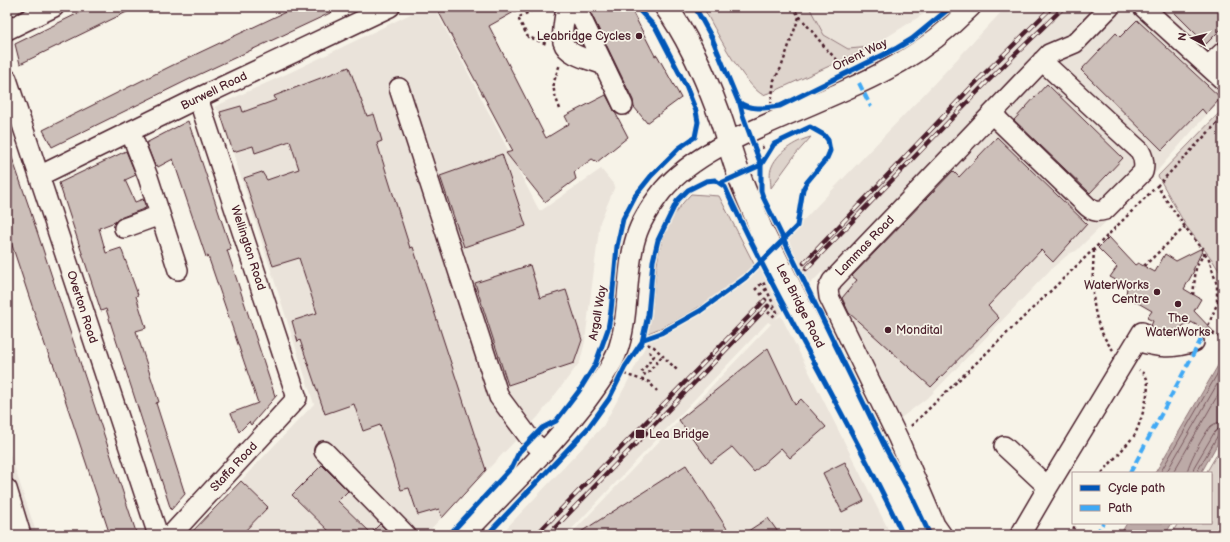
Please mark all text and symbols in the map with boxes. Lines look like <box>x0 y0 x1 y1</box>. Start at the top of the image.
north arrow <box>1172 18 1212 58</box>
place label: Leabridge Cycles <box>537 29 631 44</box>
marker: Leabridge Cycles <box>634 31 644 41</box>
text: N <box>1176 32 1190 42</box>
street label: Orient Way <box>830 35 890 75</box>
street label: Burwell Road <box>178 68 250 114</box>
street label: Wellington Road <box>227 204 269 292</box>
street label: Lammas Road <box>832 213 898 279</box>
street label: Lea Bridge Road <box>772 261 828 351</box>
street label: Overton Road <box>63 269 101 345</box>
place label: WaterWorks Centre <box>1084 278 1149 307</box>
street label: Argall Way <box>586 284 610 342</box>
marker: WaterWorks Centre <box>1152 287 1162 297</box>
marker: The WaterWorks <box>1173 299 1183 309</box>
place label: The WaterWorks <box>1145 311 1211 340</box>
place label: Mondital <box>896 323 942 338</box>
marker: Mondital <box>883 325 893 335</box>
place label: Lea Bridge <box>649 427 709 442</box>
marker: Lea Bridge <box>634 428 646 440</box>
street label: Staffa Road <box>207 439 261 495</box>
legend <box>1072 472 1212 524</box>
text: Cycle path <box>1108 481 1165 496</box>
text: Path <box>1108 501 1133 516</box>

